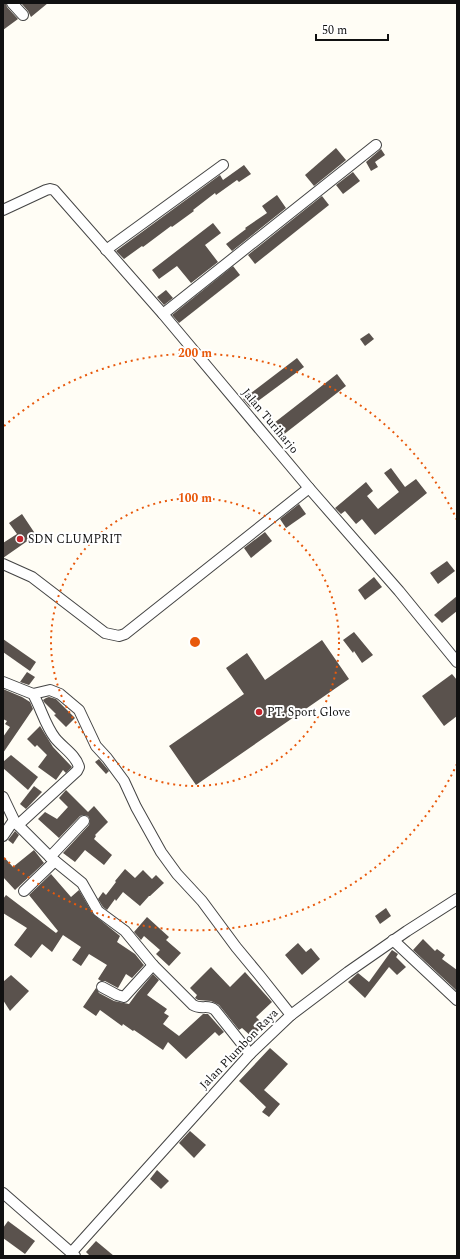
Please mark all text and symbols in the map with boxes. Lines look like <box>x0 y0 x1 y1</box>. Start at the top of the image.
scale bar <box>316 16 388 42</box>
text: 50 m <box>322 21 347 40</box>
text: 200 m <box>178 344 212 363</box>
street label: Jalan Turiharjo <box>237 384 303 458</box>
text: 100 m <box>178 489 212 508</box>
place label: SDN CLUMPRIT <box>28 530 122 549</box>
marker: SDN CLUMPRIT <box>15 534 25 544</box>
centre of rings <box>188 635 202 649</box>
place label: PT. Sport Glove <box>267 703 350 722</box>
marker: PT. Sport Glove <box>254 707 264 717</box>
street label: Jalan Plumbon Raya <box>195 1004 283 1094</box>

